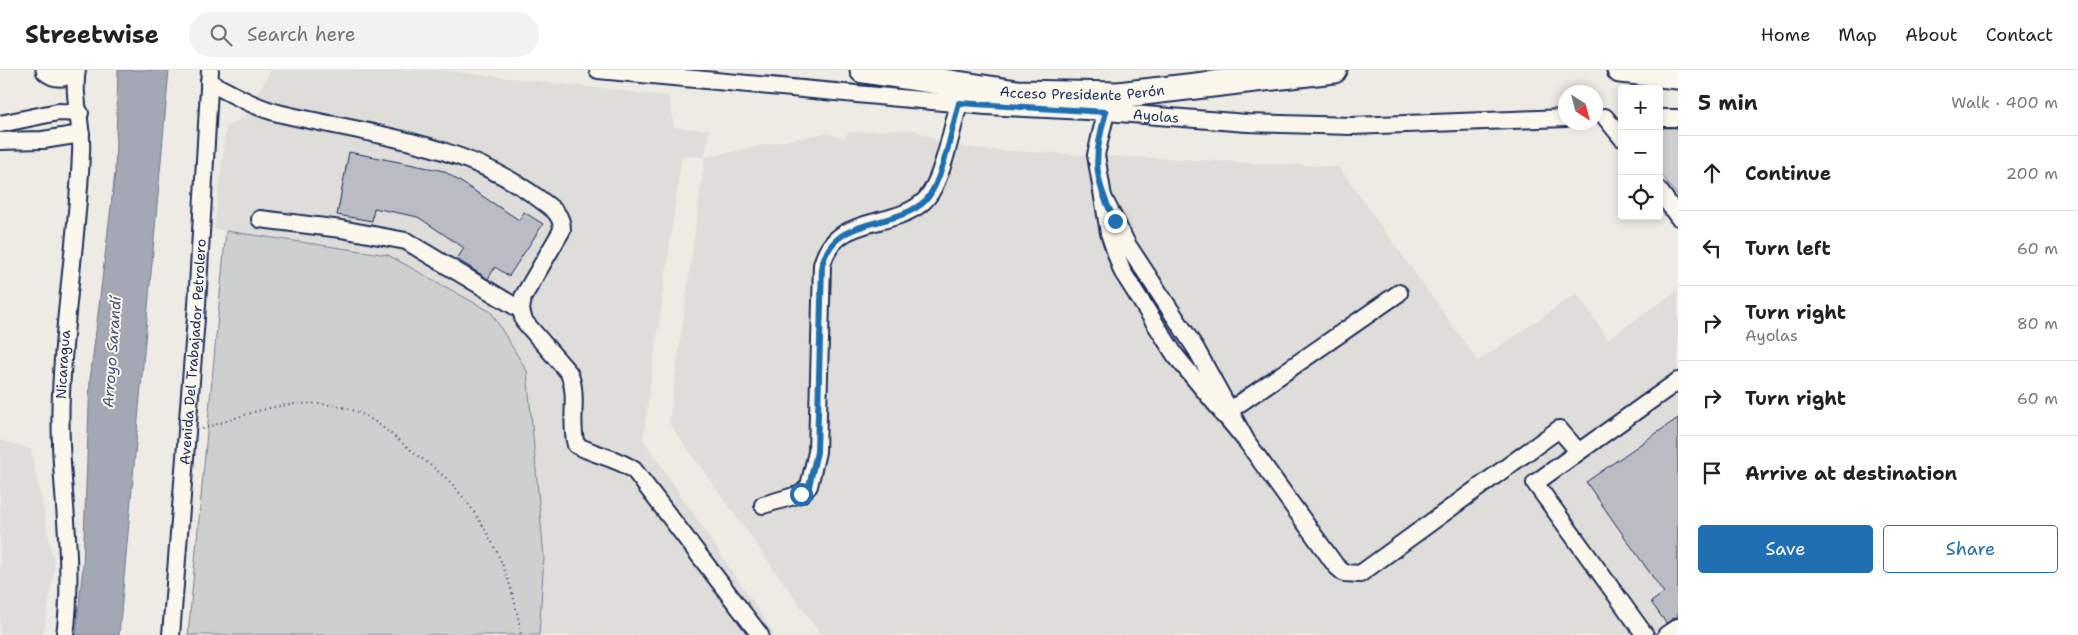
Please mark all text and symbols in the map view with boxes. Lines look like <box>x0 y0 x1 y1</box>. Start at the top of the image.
search box <box>189 12 539 57</box>
text: Streetwise <box>25 19 159 51</box>
icon: search <box>207 21 235 49</box>
text: Search here <box>247 22 356 47</box>
text: Home <box>1761 23 1810 47</box>
text: Map <box>1838 23 1877 47</box>
text: About <box>1905 23 1958 47</box>
text: Contact <box>1986 23 2053 47</box>
street label: Acceso Presidente Perón <box>999 81 1166 104</box>
north arrow <box>1558 85 1603 130</box>
map controls <box>1618 85 1663 220</box>
button: + <box>1618 85 1663 130</box>
text: 5 min <box>1698 89 1758 117</box>
text: Walk · 400 m <box>1951 92 2058 113</box>
street label: Ayolas <box>1132 105 1180 127</box>
button: − <box>1618 130 1663 175</box>
icon: ahead <box>1698 159 1726 187</box>
text: Continue <box>1745 161 1831 186</box>
text: 200 m <box>2006 163 2058 184</box>
button: locate <box>1618 175 1663 220</box>
route end <box>1104 210 1127 233</box>
icon: left <box>1698 234 1726 262</box>
text: Turn left <box>1745 236 1831 261</box>
street label: Avenida Del Trabajador Petrolero <box>175 238 210 466</box>
text: 60 m <box>2017 238 2058 259</box>
water label: Arroyo Sarandí <box>98 294 126 408</box>
text: Turn right <box>1745 300 1846 325</box>
icon: right <box>1698 309 1726 337</box>
text: 80 m <box>2017 313 2058 334</box>
text: Ayolas <box>1745 325 1798 346</box>
street label: Nicaragua <box>52 329 74 399</box>
icon: right <box>1698 384 1726 412</box>
text: Turn right <box>1745 386 1846 411</box>
text: 60 m <box>2017 388 2058 409</box>
icon: arrive <box>1698 459 1726 487</box>
text: Arrive at destination <box>1745 461 1957 486</box>
route start <box>790 483 813 506</box>
button: Save <box>1698 525 1873 573</box>
button: Share <box>1883 525 2058 573</box>

